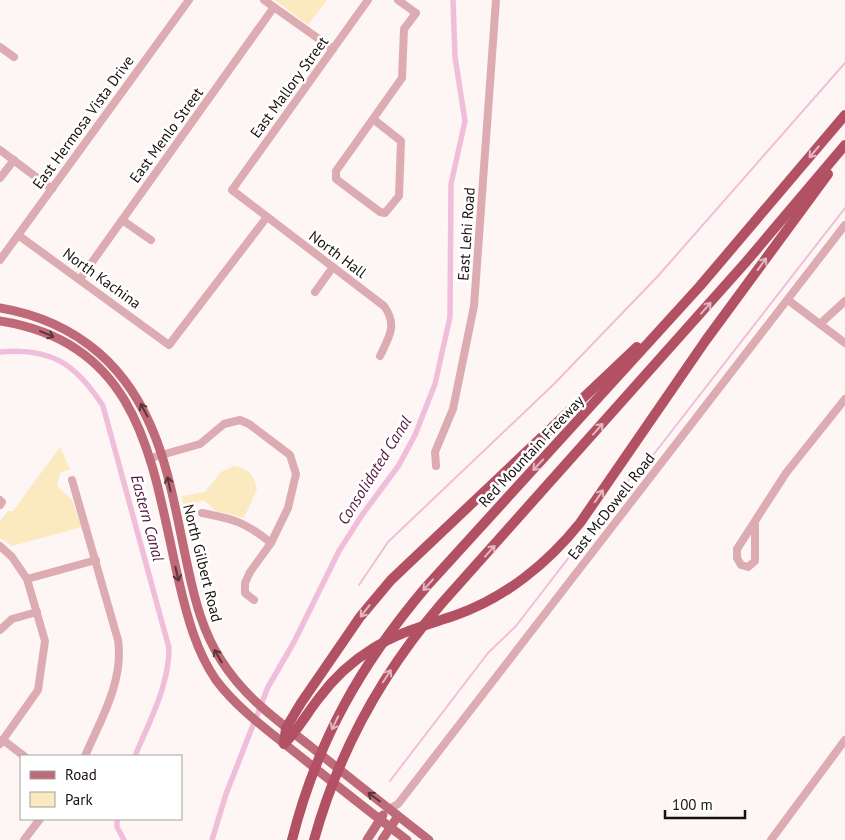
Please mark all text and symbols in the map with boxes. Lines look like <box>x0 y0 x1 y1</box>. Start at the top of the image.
street label: East Mallory Street <box>246 33 332 141</box>
street label: East Hermosa Vista Drive <box>28 52 138 192</box>
street label: East Menlo Street <box>125 84 207 186</box>
one-way arrow <box>808 145 819 158</box>
street label: East Lehi Road <box>453 187 479 281</box>
street label: North Hall <box>305 226 371 282</box>
street label: North Kachina <box>59 243 145 313</box>
one-way arrow <box>757 257 767 271</box>
one-way arrow <box>700 302 711 315</box>
one-way arrow <box>39 329 54 339</box>
street label: Red Mountain Freeway <box>474 391 588 511</box>
one-way arrow <box>139 403 149 418</box>
water label: Consolidated Canal <box>333 411 416 528</box>
one-way arrow <box>592 423 604 436</box>
street label: East McDowell Road <box>563 449 659 563</box>
one-way arrow <box>532 459 544 472</box>
water label: Eastern Canal <box>127 472 169 564</box>
one-way arrow <box>164 476 173 492</box>
one-way arrow <box>594 489 604 503</box>
street label: North Gilbert Road <box>179 502 227 624</box>
one-way arrow <box>484 544 496 557</box>
one-way arrow <box>173 565 182 581</box>
one-way arrow <box>422 579 434 592</box>
one-way arrow <box>359 604 370 617</box>
one-way arrow <box>213 650 223 664</box>
one-way arrow <box>382 669 392 683</box>
one-way arrow <box>330 715 339 730</box>
legend <box>20 755 182 820</box>
text: Road <box>65 765 97 784</box>
scale bar <box>665 788 745 820</box>
text: Park <box>65 790 93 809</box>
one-way arrow <box>368 791 381 802</box>
text: 100 m <box>672 795 713 814</box>

